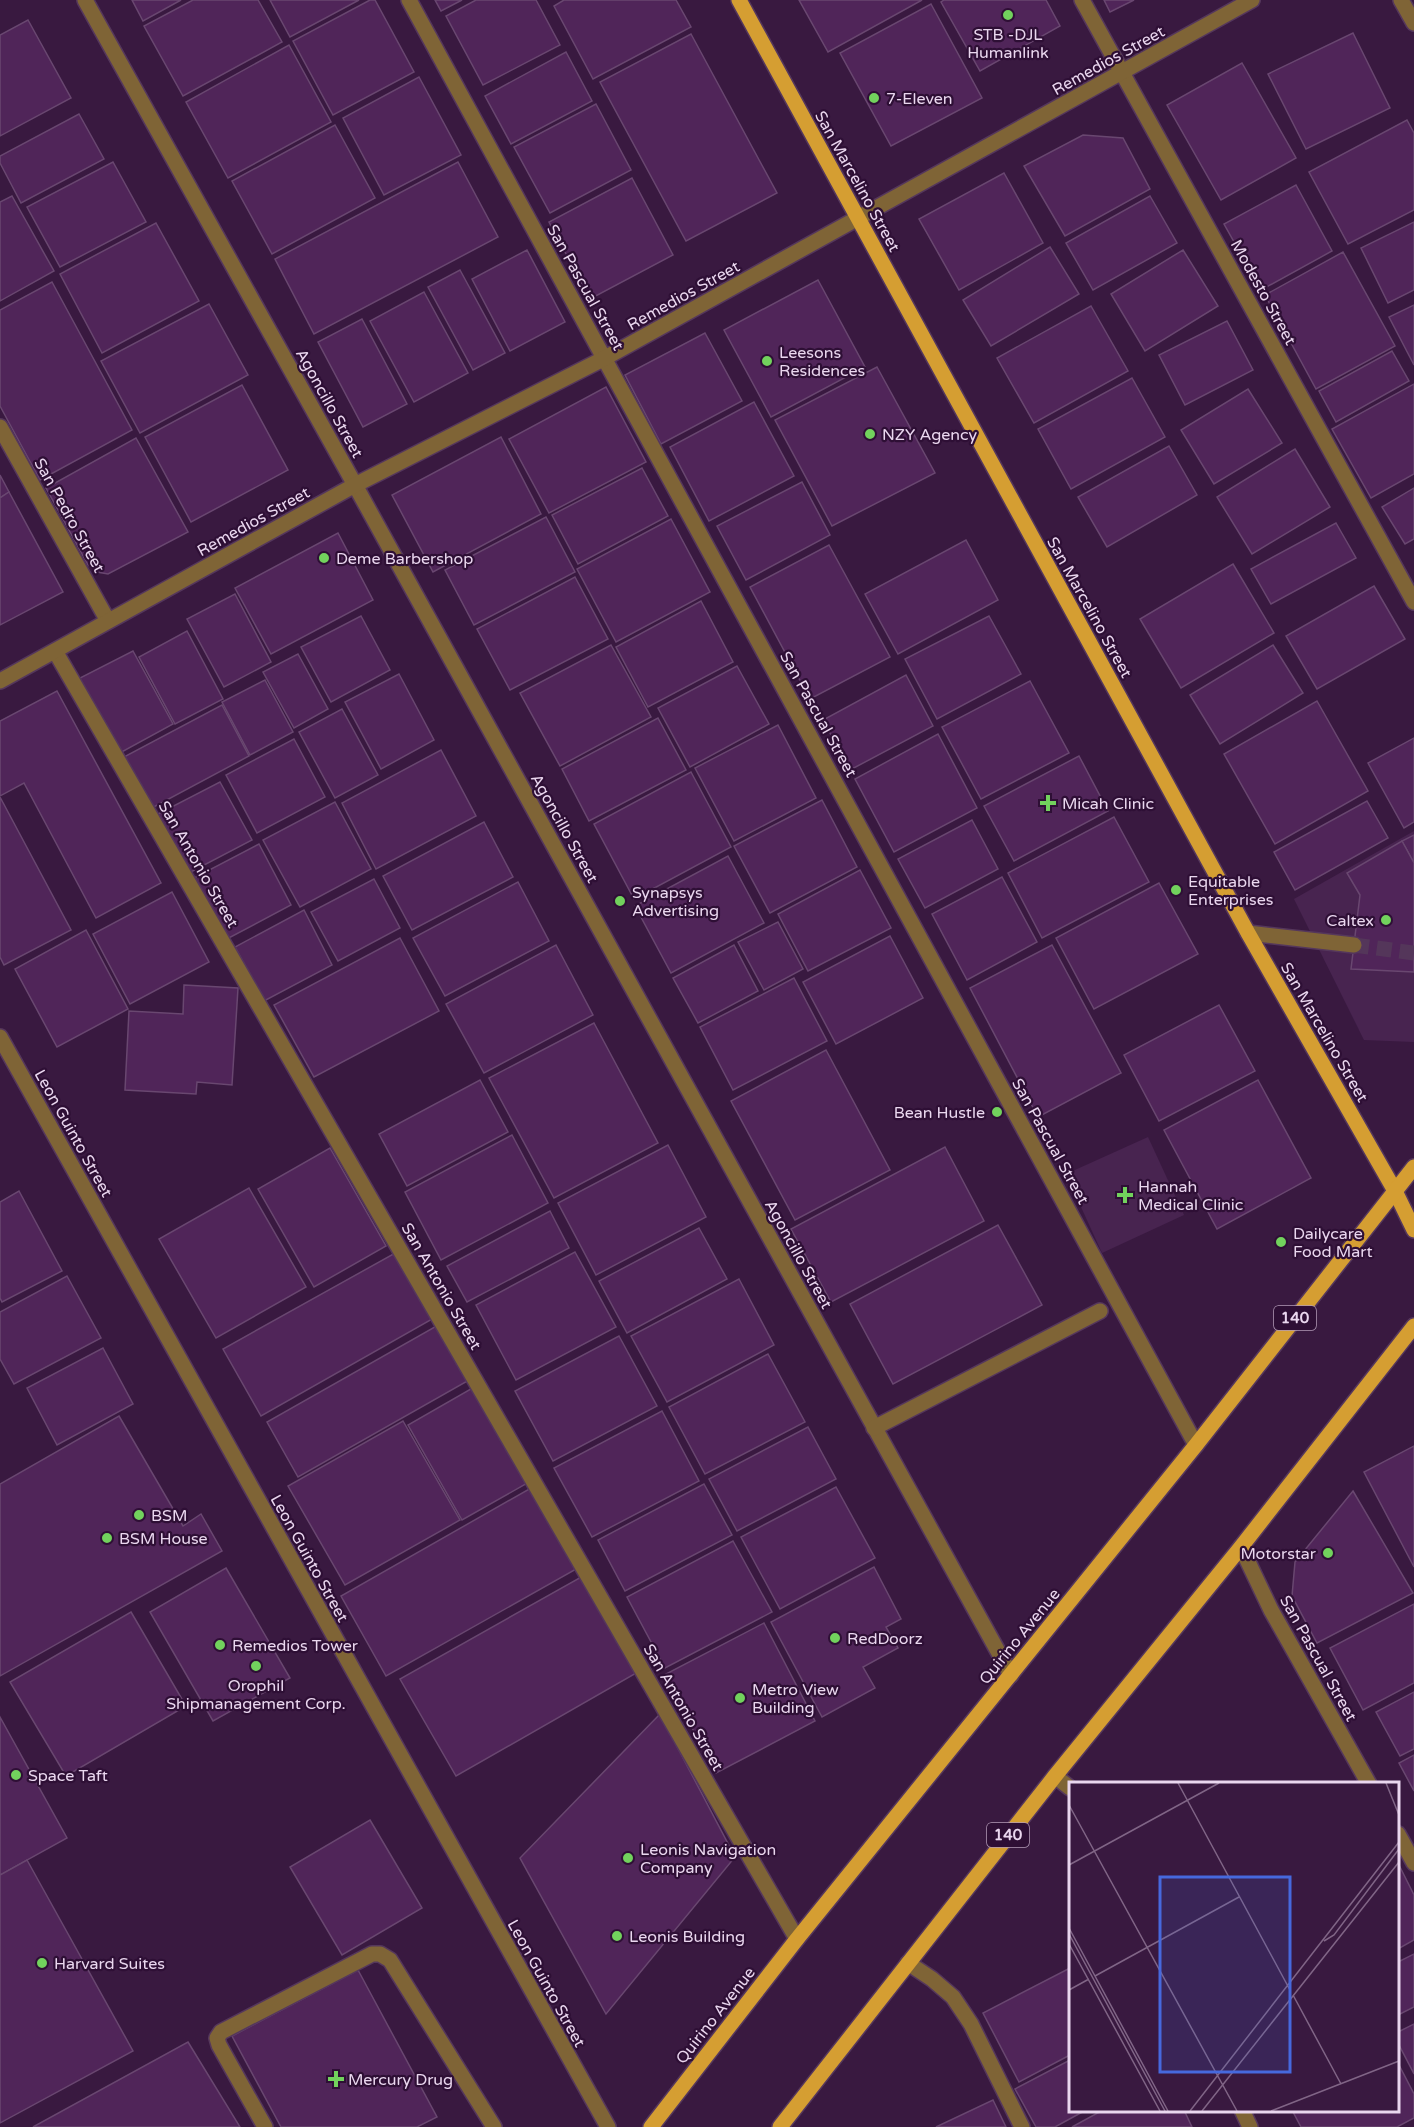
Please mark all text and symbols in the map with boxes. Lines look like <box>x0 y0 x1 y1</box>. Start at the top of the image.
marker: STB -DJL Humanlink <box>1001 8 1015 22</box>
street label: Remedios Street <box>1049 22 1168 100</box>
place label: STB -DJL Humanlink <box>967 25 1049 63</box>
place label: 7-Eleven <box>886 89 953 109</box>
marker: 7-Eleven <box>867 91 881 105</box>
street label: San Marcelino Street <box>810 108 904 255</box>
street label: San Pascual Street <box>542 221 628 354</box>
street label: Modesto Street <box>1226 236 1300 349</box>
street label: Remedios Street <box>624 257 743 335</box>
place label: Leesons Residences <box>779 343 865 381</box>
street label: Agoncillo Street <box>291 346 367 461</box>
marker: Leesons Residences <box>760 354 774 368</box>
place label: NZY Agency <box>882 425 978 445</box>
marker: NZY Agency <box>863 427 877 441</box>
street label: San Pedro Street <box>29 455 109 576</box>
street label: Remedios Street <box>194 483 313 561</box>
street label: San Marcelino Street <box>1042 534 1136 681</box>
place label: Deme Barbershop <box>336 549 473 569</box>
marker: Deme Barbershop <box>317 551 331 565</box>
street label: San Pascual Street <box>775 648 861 781</box>
street label: Agoncillo Street <box>526 771 602 886</box>
marker: Micah Clinic <box>1039 794 1057 812</box>
place label: Micah Clinic <box>1062 794 1154 814</box>
street label: San Antonio Street <box>154 797 243 932</box>
place label: Equitable Enterprises <box>1188 872 1273 910</box>
place label: Synapsys Advertising <box>632 883 719 921</box>
marker: Equitable Enterprises <box>1169 883 1183 897</box>
marker: Synapsys Advertising <box>613 894 627 908</box>
place label: Caltex <box>1326 911 1374 931</box>
marker: Caltex <box>1379 913 1393 927</box>
street label: San Marcelino Street <box>1276 959 1372 1106</box>
street label: Leon Guinto Street <box>30 1066 117 1201</box>
street label: San Pascual Street <box>1007 1075 1093 1208</box>
place label: Bean Hustle <box>894 1103 985 1123</box>
marker: Bean Hustle <box>990 1105 1004 1119</box>
place label: Hannah Medical Clinic <box>1138 1177 1243 1215</box>
marker: Hannah Medical Clinic <box>1116 1186 1134 1204</box>
street label: Agoncillo Street <box>760 1197 836 1312</box>
street label: San Antonio Street <box>397 1219 486 1354</box>
place label: Dailycare Food Mart <box>1293 1224 1373 1262</box>
marker: Dailycare Food Mart <box>1274 1235 1288 1249</box>
road number: 140 <box>1274 1306 1316 1330</box>
street label: Leon Guinto Street <box>266 1491 353 1626</box>
place label: BSM <box>151 1506 187 1526</box>
marker: BSM <box>132 1508 146 1522</box>
place label: BSM House <box>119 1529 208 1549</box>
marker: BSM House <box>100 1531 114 1545</box>
place label: Motorstar <box>1240 1544 1317 1564</box>
marker: Motorstar <box>1321 1546 1335 1560</box>
street label: Quirino Avenue <box>975 1585 1065 1689</box>
street label: San Pascual Street <box>1275 1592 1361 1725</box>
place label: RedDoorz <box>847 1629 923 1649</box>
marker: RedDoorz <box>828 1631 842 1645</box>
place label: Remedios Tower <box>232 1636 359 1656</box>
marker: Remedios Tower <box>213 1638 227 1652</box>
street label: San Antonio Street <box>639 1640 728 1775</box>
marker: Orophil Shipmanagement Corp. <box>249 1659 263 1673</box>
place label: Orophil Shipmanagement Corp. <box>166 1676 346 1714</box>
place label: Metro View Building <box>752 1680 839 1718</box>
marker: Metro View Building <box>733 1691 747 1705</box>
place label: Space Taft <box>28 1766 108 1786</box>
marker: Space Taft <box>9 1768 23 1782</box>
inset map <box>1069 1782 1399 2112</box>
road number: 140 <box>987 1823 1029 1847</box>
place label: Leonis Navigation Company <box>640 1840 776 1878</box>
marker: Leonis Navigation Company <box>621 1851 635 1865</box>
street label: Leon Guinto Street <box>503 1916 590 2051</box>
place label: Leonis Building <box>629 1927 745 1947</box>
marker: Leonis Building <box>610 1929 624 1943</box>
place label: Harvard Suites <box>54 1954 165 1974</box>
marker: Harvard Suites <box>35 1956 49 1970</box>
street label: Quirino Avenue <box>672 1963 760 2068</box>
place label: Mercury Drug <box>348 2070 453 2090</box>
marker: Mercury Drug <box>329 2072 343 2086</box>

